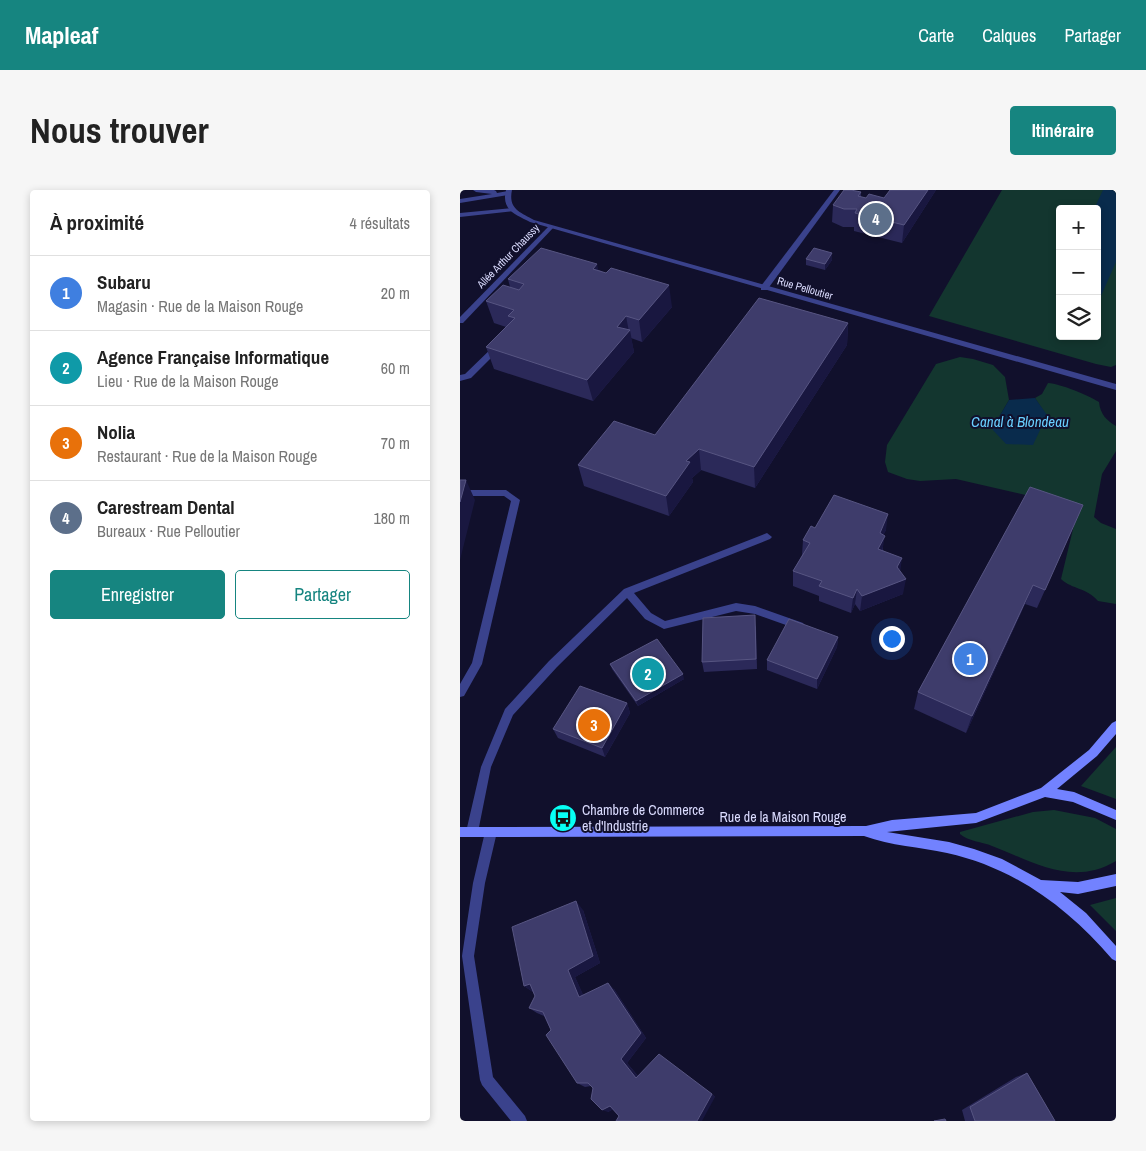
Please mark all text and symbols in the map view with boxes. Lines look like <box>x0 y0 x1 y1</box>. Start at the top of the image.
text: Mapleaf <box>25 19 98 51</box>
text: Carte <box>918 23 954 48</box>
text: Calques <box>982 23 1036 48</box>
text: Partager <box>1064 23 1121 48</box>
button: Itinéraire <box>1010 106 1116 155</box>
text: Nous trouver <box>30 107 209 154</box>
pin: 4 <box>860 200 892 238</box>
map controls <box>1056 205 1101 340</box>
button: + <box>1056 205 1101 250</box>
text: À proximité <box>50 208 144 237</box>
text: 4 résultats <box>349 212 410 234</box>
street label: Allée Arthur Chaussy <box>473 220 543 292</box>
button: − <box>1056 250 1101 295</box>
text: Subaru <box>97 269 151 295</box>
street label: Rue Pelloutier <box>776 273 834 303</box>
text: 1 <box>62 282 70 304</box>
text: 20 m <box>381 282 410 304</box>
text: Magasin · Rue de la Maison Rouge <box>97 295 303 317</box>
button: layers <box>1056 295 1101 340</box>
text: Agence Française Informatique <box>97 344 329 370</box>
text: 2 <box>62 357 70 379</box>
text: 60 m <box>381 357 410 379</box>
text: Lieu · Rue de la Maison Rouge <box>97 370 279 392</box>
water label: Canal à Blondeau <box>971 411 1069 432</box>
text: Nolia <box>97 419 135 445</box>
text: 3 <box>62 432 70 454</box>
text: 70 m <box>381 432 410 454</box>
text: Restaurant · Rue de la Maison Rouge <box>97 445 317 467</box>
text: Carestream Dental <box>97 494 235 520</box>
text: 4 <box>62 507 70 529</box>
text: 180 m <box>374 507 410 529</box>
text: Bureaux · Rue Pelloutier <box>97 520 240 542</box>
button: Enregistrer <box>50 570 225 619</box>
button: Partager <box>235 570 410 619</box>
your location <box>879 626 905 652</box>
pin: 1 <box>954 640 986 678</box>
pin: 2 <box>632 655 664 693</box>
pin: 3 <box>578 706 610 744</box>
place label: Chambre de Commerce et d'Industrie <box>582 801 705 835</box>
bus stop icon: Chambre de Commerce et d'Industrie <box>548 803 578 833</box>
street label: Rue de la Maison Rouge <box>720 808 847 826</box>

